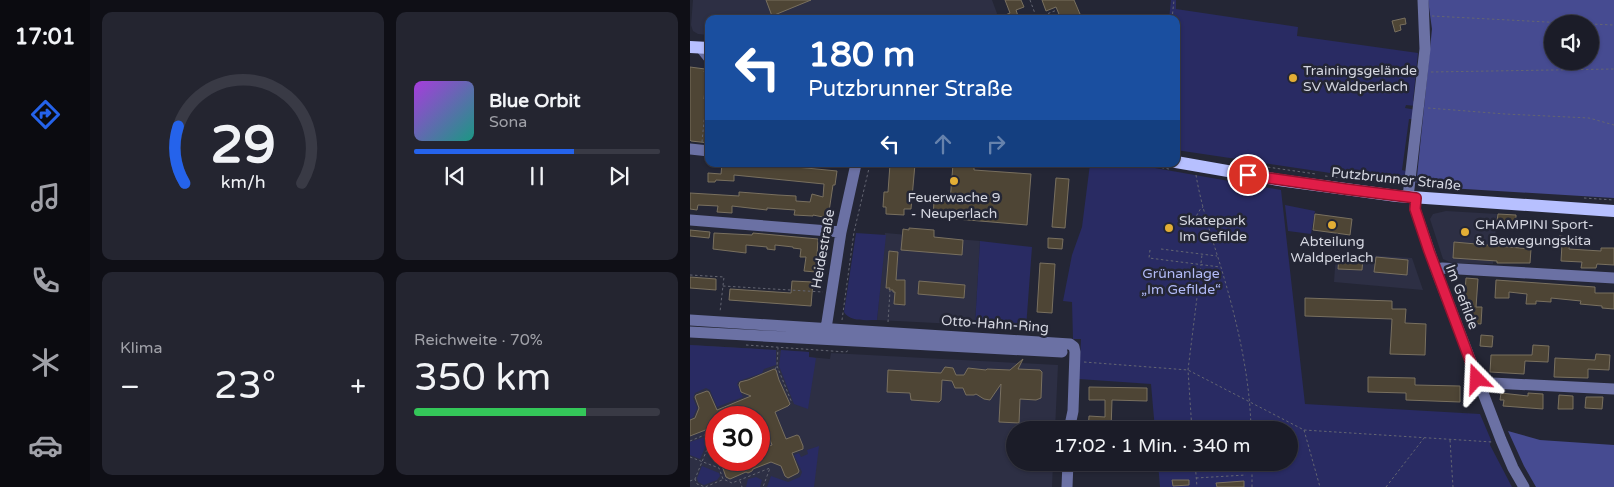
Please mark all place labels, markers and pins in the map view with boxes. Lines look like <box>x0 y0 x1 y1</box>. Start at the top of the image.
place label: Trainingsgelände SV Waldperlach <box>1303 62 1417 95</box>
marker: Trainingsgelände SV Waldperlach <box>1287 72 1299 84</box>
pin <box>1227 154 1269 196</box>
marker: Feuerwache 9 - Neuperlach <box>948 175 960 187</box>
place label: Feuerwache 9 - Neuperlach <box>908 189 1000 222</box>
place label: Skatepark Im Gefilde <box>1179 212 1247 245</box>
place label: CHAMPINI Sport- & Bewegungskita <box>1475 216 1594 249</box>
marker: Abteilung Waldperlach <box>1326 219 1338 231</box>
marker: Skatepark Im Gefilde <box>1163 222 1175 234</box>
marker: CHAMPINI Sport- & Bewegungskita <box>1459 226 1471 238</box>
place label: Abteilung Waldperlach <box>1290 233 1374 266</box>

